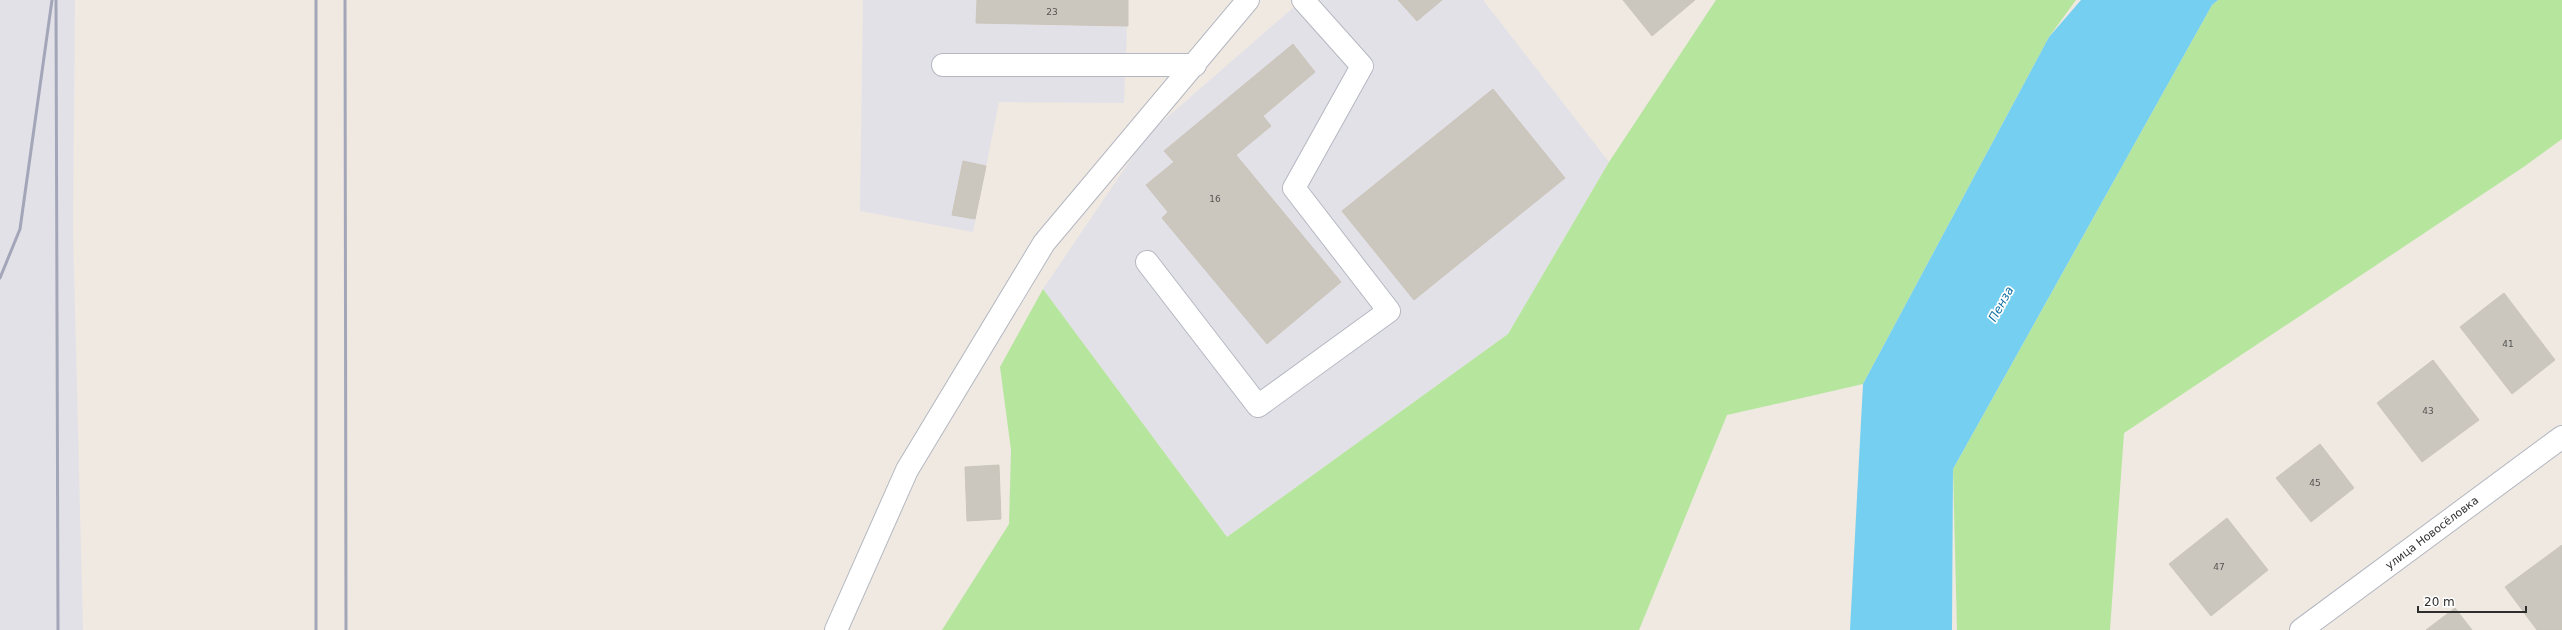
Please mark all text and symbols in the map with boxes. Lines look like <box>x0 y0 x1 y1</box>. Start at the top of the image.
house number: 23 <box>1046 7 1058 17</box>
house number: 16 <box>1209 194 1221 204</box>
water label: Пенза <box>1986 284 2016 324</box>
house number: 41 <box>2502 339 2514 349</box>
house number: 43 <box>2422 406 2434 416</box>
house number: 45 <box>2309 478 2321 488</box>
street label: улица Новосёловка <box>2383 494 2481 572</box>
house number: 47 <box>2213 562 2225 572</box>
scale bar <box>2418 588 2526 614</box>
text: 20 m <box>2424 595 2455 609</box>

